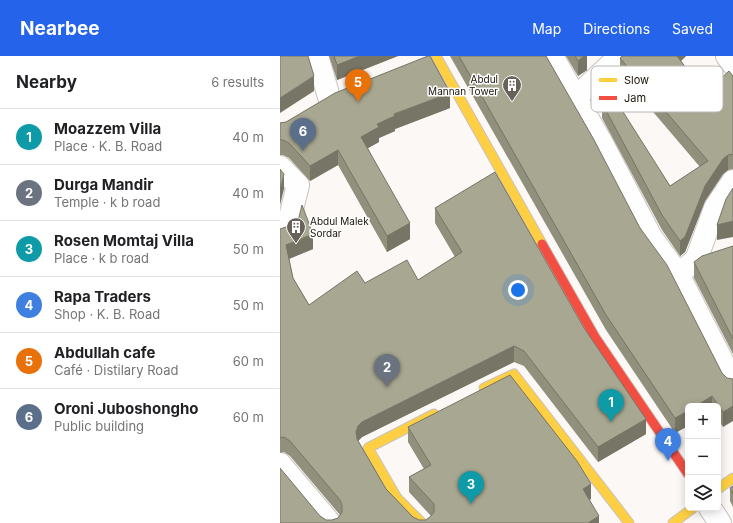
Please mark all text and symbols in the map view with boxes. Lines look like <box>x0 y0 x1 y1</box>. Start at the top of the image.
text: Nearbee <box>20 17 100 40</box>
text: Map <box>532 20 561 37</box>
text: Directions <box>583 20 650 37</box>
text: Saved <box>672 20 713 37</box>
legend <box>591 66 723 112</box>
pin: 5 <box>345 69 371 102</box>
text: Nearby <box>16 72 77 92</box>
place label: Abdul Mannan Tower <box>428 73 498 97</box>
text: Slow <box>624 73 649 87</box>
text: 6 results <box>211 74 264 90</box>
building icon: Abdul Mannan Tower <box>501 74 523 102</box>
text: Jam <box>624 91 646 105</box>
pin: 6 <box>290 118 316 151</box>
text: Moazzem Villa <box>54 119 161 138</box>
text: 1 <box>26 129 32 145</box>
text: 40 m <box>232 129 264 145</box>
text: Place · K. B. Road <box>54 138 162 154</box>
text: Durga Mandir <box>54 175 153 194</box>
text: 2 <box>25 185 33 201</box>
text: 40 m <box>232 185 264 201</box>
text: Temple · k b road <box>54 194 160 210</box>
place label: Abdul Malek Sordar <box>310 215 369 239</box>
building icon: Abdul Malek Sordar <box>285 216 307 244</box>
text: Rosen Momtaj Villa <box>54 231 194 250</box>
text: 3 <box>25 241 33 257</box>
text: 50 m <box>233 241 264 257</box>
text: Place · k b road <box>54 250 149 266</box>
your location <box>508 280 528 300</box>
text: Rapa Traders <box>54 287 151 306</box>
text: 4 <box>25 297 33 313</box>
text: 50 m <box>233 297 264 313</box>
text: Shop · K. B. Road <box>54 306 160 322</box>
text: Abdullah cafe <box>54 343 155 362</box>
text: 5 <box>25 353 33 369</box>
text: 60 m <box>233 353 264 369</box>
pin: 2 <box>374 354 400 387</box>
text: Café · Distilary Road <box>54 362 179 378</box>
pin: 1 <box>598 389 624 422</box>
text: Oroni Juboshongho <box>54 399 199 418</box>
map controls <box>685 403 721 511</box>
button: + <box>685 403 721 439</box>
text: 6 <box>25 409 33 425</box>
text: 60 m <box>233 409 264 425</box>
text: Public building <box>54 418 144 434</box>
pin: 4 <box>655 428 681 461</box>
button: − <box>685 439 721 475</box>
pin: 3 <box>458 471 484 504</box>
button: layers <box>685 475 721 511</box>

